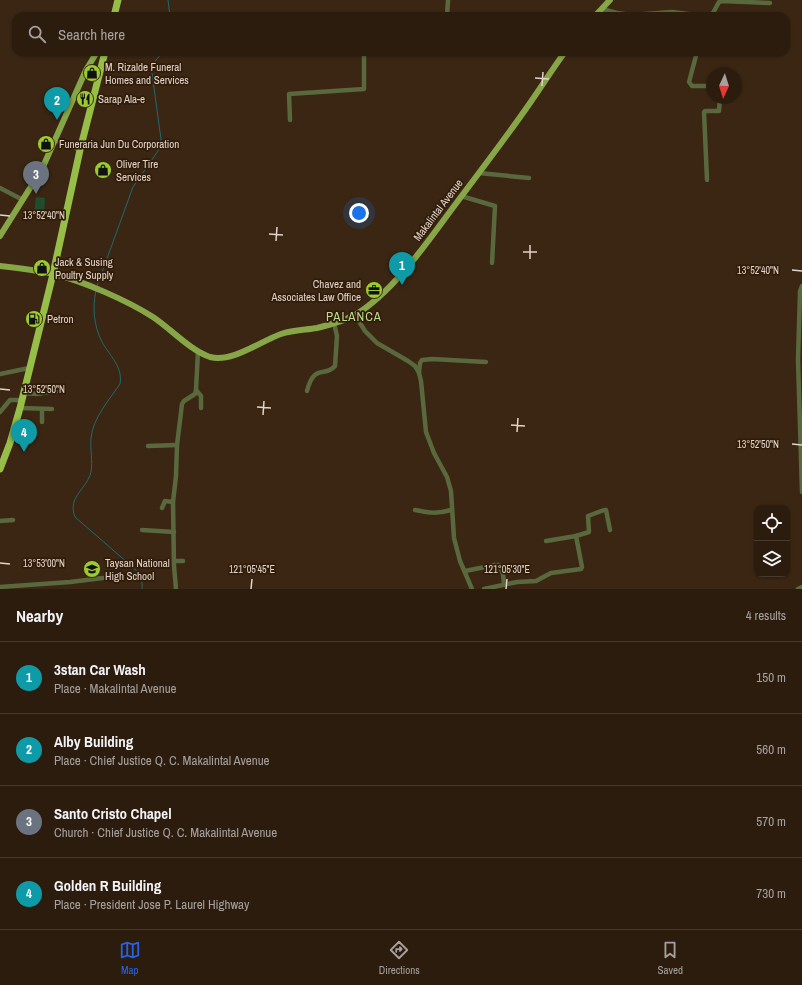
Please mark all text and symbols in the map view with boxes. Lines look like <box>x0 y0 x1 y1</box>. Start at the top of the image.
search box <box>12 12 790 56</box>
icon: search <box>26 23 48 45</box>
text: Search here <box>58 24 125 45</box>
place label: M. Rizalde Funeral Homes and Services <box>105 60 189 87</box>
shop icon: M. Rizalde Funeral Homes and Services <box>82 63 102 83</box>
north arrow <box>706 68 742 104</box>
pin: 2 <box>44 87 70 120</box>
restaurant icon: Sarap Ala-e <box>75 89 95 109</box>
place label: Sarap Ala-e <box>98 92 145 106</box>
shop icon: Funeraria Jun Du Corporation <box>36 134 56 154</box>
place label: Funeraria Jun Du Corporation <box>59 137 179 151</box>
place label: Oliver Tire Services <box>116 157 158 184</box>
shop icon: Oliver Tire Services <box>93 160 113 180</box>
pin: 3 <box>23 161 49 194</box>
street label: Makalintal Avenue <box>410 176 466 244</box>
your location <box>349 203 369 223</box>
text: 13°52'40"N <box>23 209 65 222</box>
pin: 1 <box>389 252 415 285</box>
place label: Jack & Susing Poultry Supply <box>55 255 114 282</box>
shop icon: Jack & Susing Poultry Supply <box>32 258 52 278</box>
text: 13°52'40"N <box>737 264 779 277</box>
place label: Chavez and Associates Law Office <box>270 277 361 304</box>
office icon: Chavez and Associates Law Office <box>364 280 384 300</box>
district label: PALANCA <box>326 308 382 325</box>
fuel station icon: Petron <box>24 309 44 329</box>
place label: Petron <box>47 312 74 326</box>
text: 13°52'50"N <box>23 383 65 396</box>
pin: 4 <box>11 419 37 452</box>
text: 13°52'50"N <box>737 438 779 451</box>
map controls <box>754 505 790 577</box>
button: locate <box>754 505 790 541</box>
button: layers <box>754 541 790 577</box>
place label: Taysan National High School <box>105 556 170 583</box>
text: 13°53'00"N <box>23 557 65 570</box>
school or university icon: Taysan National High School <box>82 559 102 579</box>
text: 121°05'45"E <box>229 563 275 576</box>
text: 121°05'30"E <box>484 563 530 576</box>
text: Nearby <box>16 604 63 627</box>
text: 4 results <box>746 607 786 624</box>
text: 3stan Car Wash <box>54 659 146 680</box>
text: 1 <box>26 669 32 686</box>
text: 150 m <box>756 669 786 686</box>
text: Place · Makalintal Avenue <box>54 680 177 697</box>
text: Alby Building <box>54 731 133 752</box>
text: 2 <box>26 741 32 758</box>
text: 560 m <box>756 741 786 758</box>
text: Place · Chief Justice Q. C. Makalintal Avenue <box>54 752 270 769</box>
text: Santo Cristo Chapel <box>54 803 172 824</box>
text: 3 <box>26 813 32 830</box>
text: 570 m <box>756 813 786 830</box>
text: Church · Chief Justice Q. C. Makalintal Avenue <box>54 824 277 841</box>
text: Golden R Building <box>54 875 161 896</box>
text: 4 <box>26 885 32 902</box>
text: 730 m <box>756 885 786 902</box>
text: Place · President Jose P. Laurel Highway <box>54 896 249 913</box>
tab: Map <box>119 939 141 977</box>
tab: Directions <box>379 939 420 977</box>
tab: Saved <box>658 939 683 977</box>

